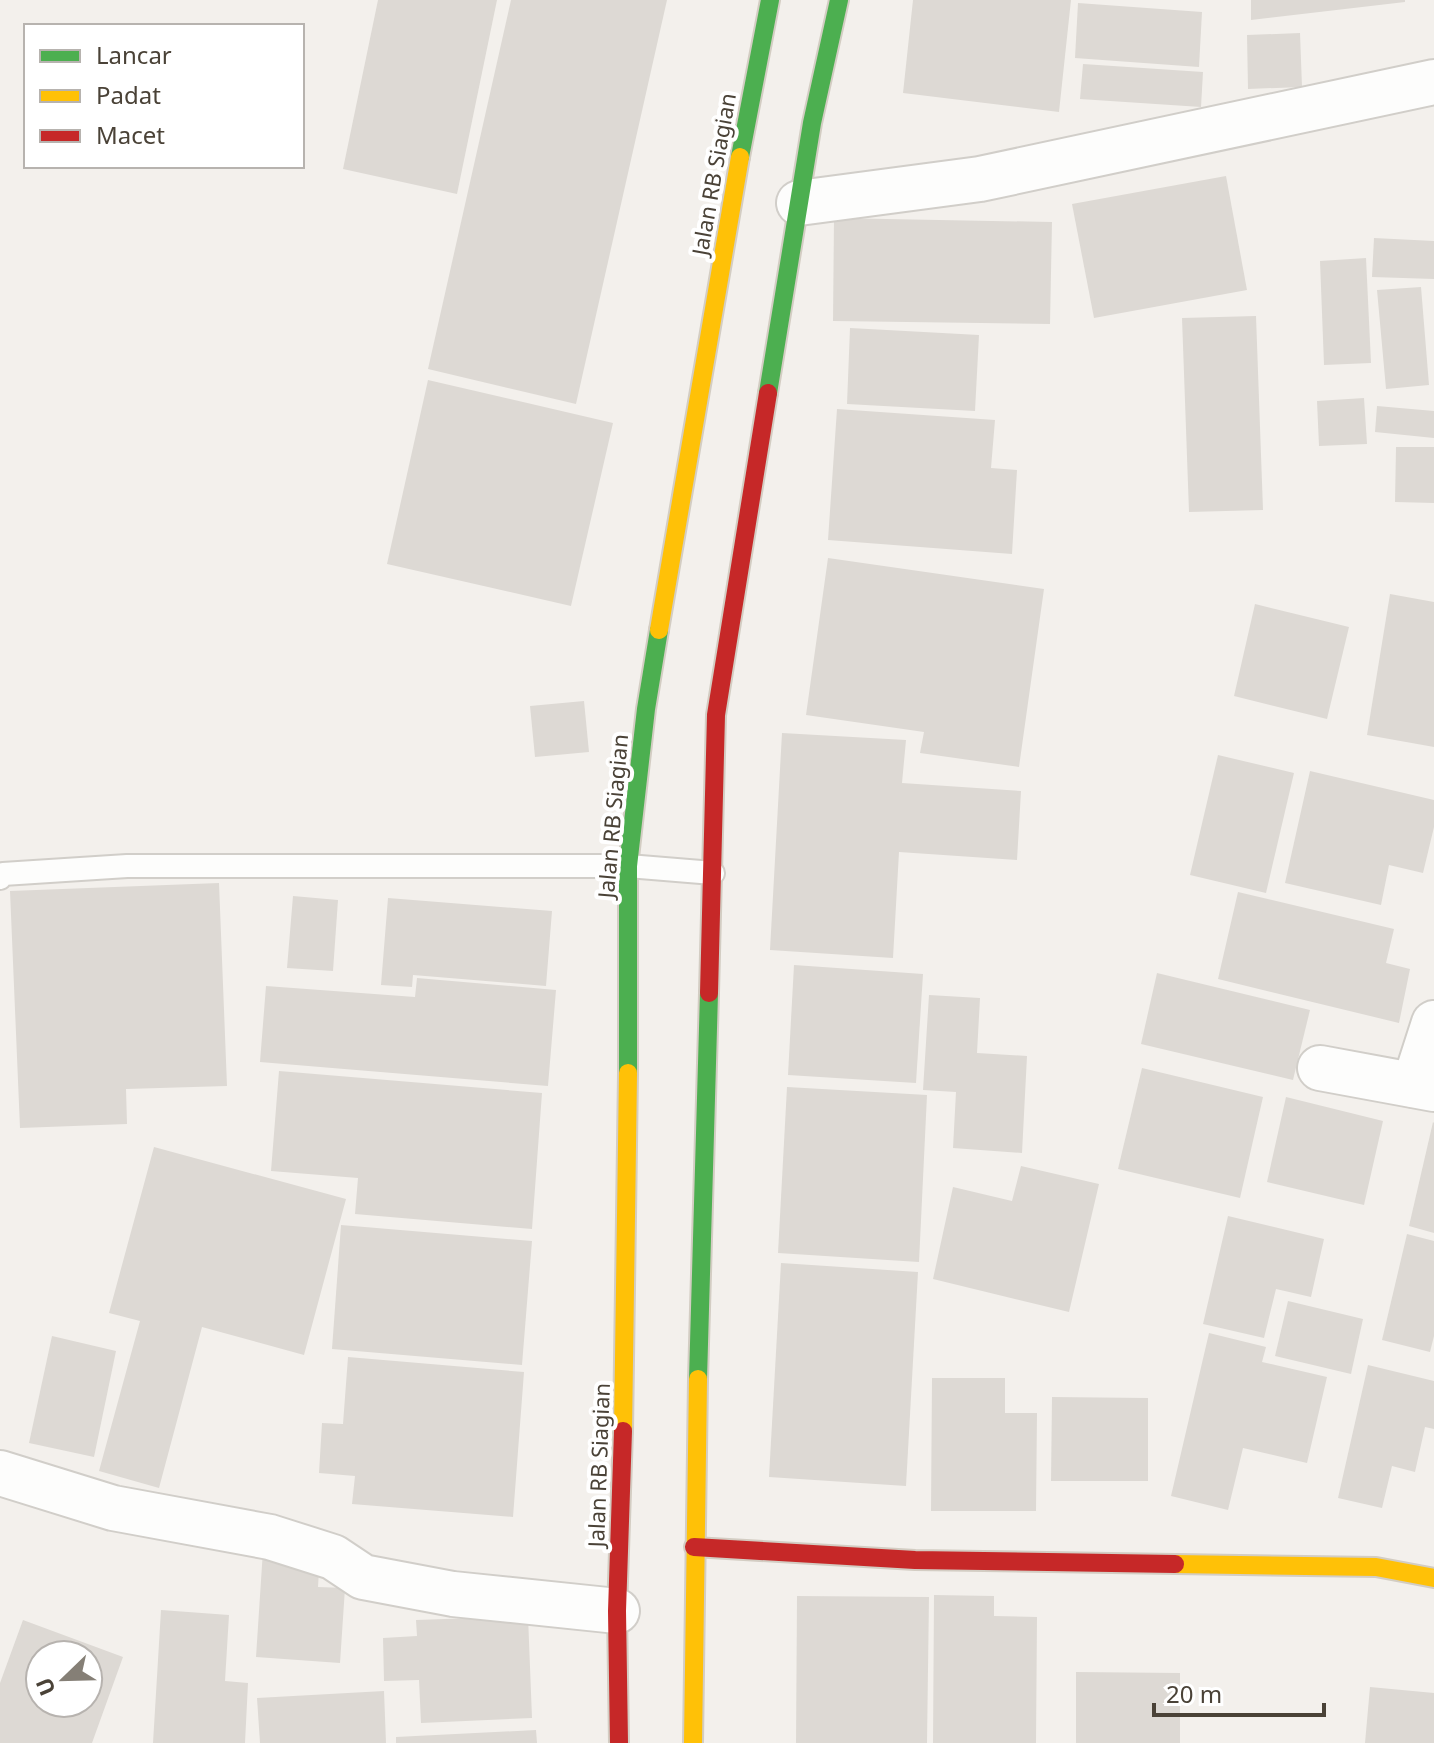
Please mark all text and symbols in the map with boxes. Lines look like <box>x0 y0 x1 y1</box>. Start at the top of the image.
legend <box>24 24 304 168</box>
text: Lancar <box>96 38 172 71</box>
text: Padat <box>96 78 161 111</box>
street label: Jalan RB Siagian <box>684 90 742 260</box>
text: Macet <box>96 118 165 151</box>
street label: Jalan RB Siagian <box>590 733 634 901</box>
street label: Jalan RB Siagian <box>580 1382 616 1550</box>
north arrow <box>24 1639 104 1719</box>
scale bar <box>1154 1667 1324 1717</box>
text: U <box>28 1674 62 1701</box>
text: 20 m <box>1166 1677 1222 1710</box>

